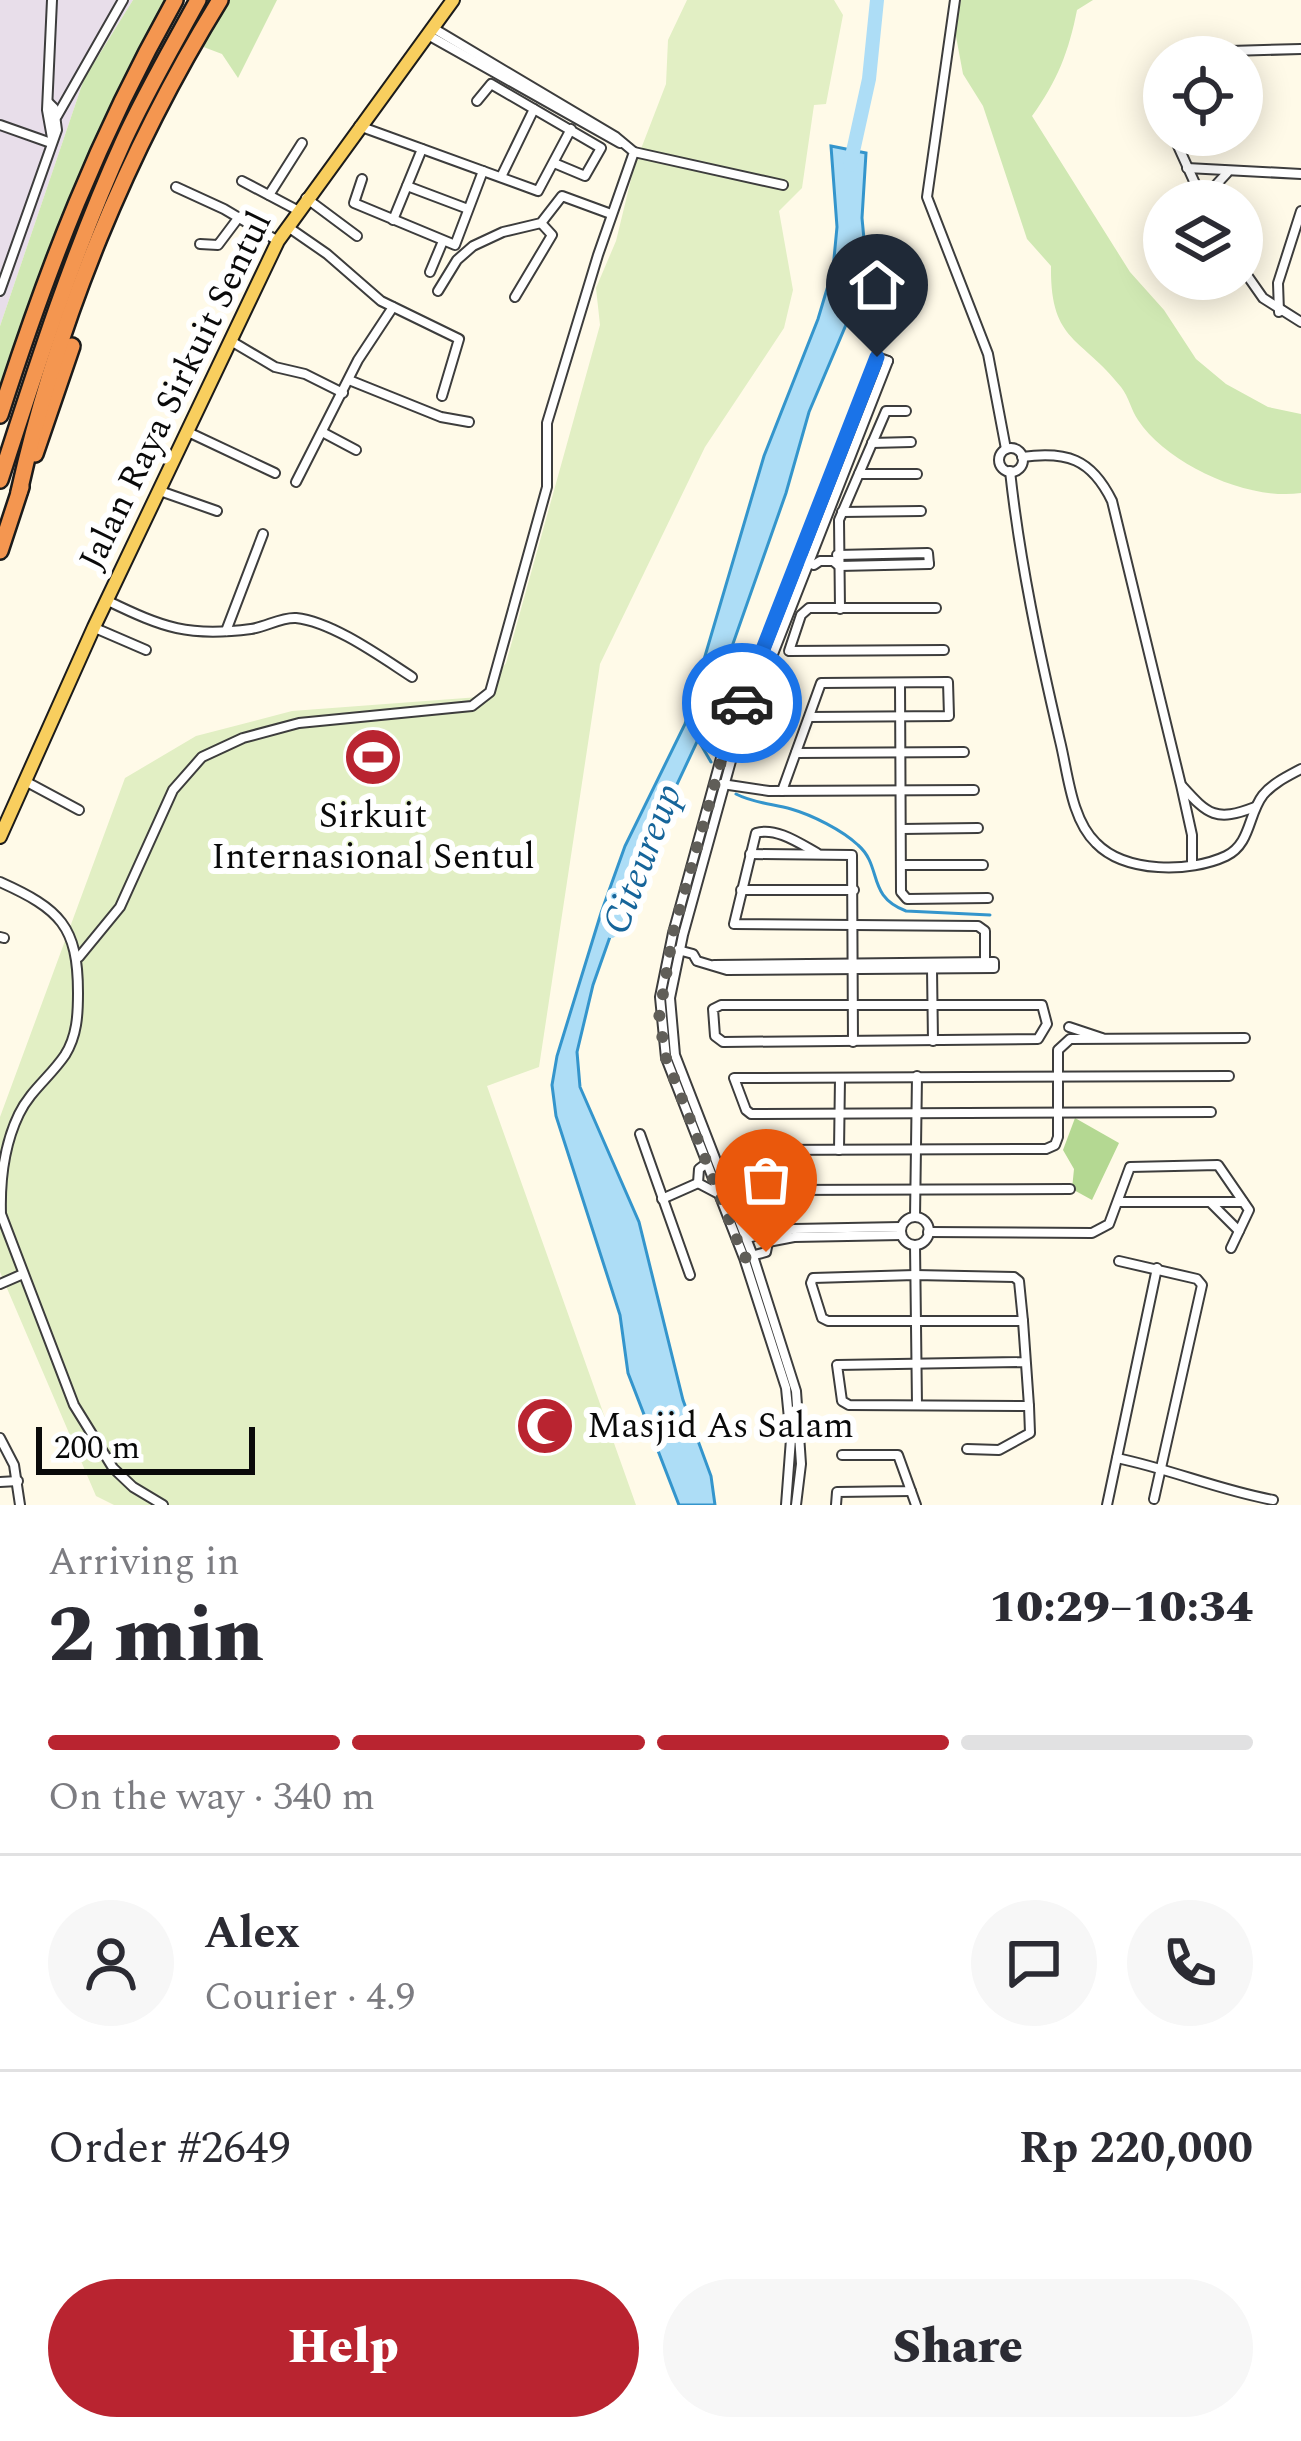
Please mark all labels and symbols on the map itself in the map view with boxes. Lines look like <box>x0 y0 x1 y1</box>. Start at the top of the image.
street label: Jalan Raya Sirkuit Sentul <box>65 202 287 580</box>
pin <box>826 234 928 357</box>
courier <box>682 643 802 763</box>
sports icon: Sirkuit Internasional Sentul <box>342 726 404 788</box>
water label: Citeureup <box>587 775 699 943</box>
place label: Sirkuit Internasional Sentul <box>211 789 535 885</box>
pin <box>715 1129 817 1252</box>
mosque icon: Masjid As Salam <box>514 1395 576 1457</box>
place label: Masjid As Salam <box>587 1399 854 1454</box>
scale bar <box>36 1421 255 1474</box>

